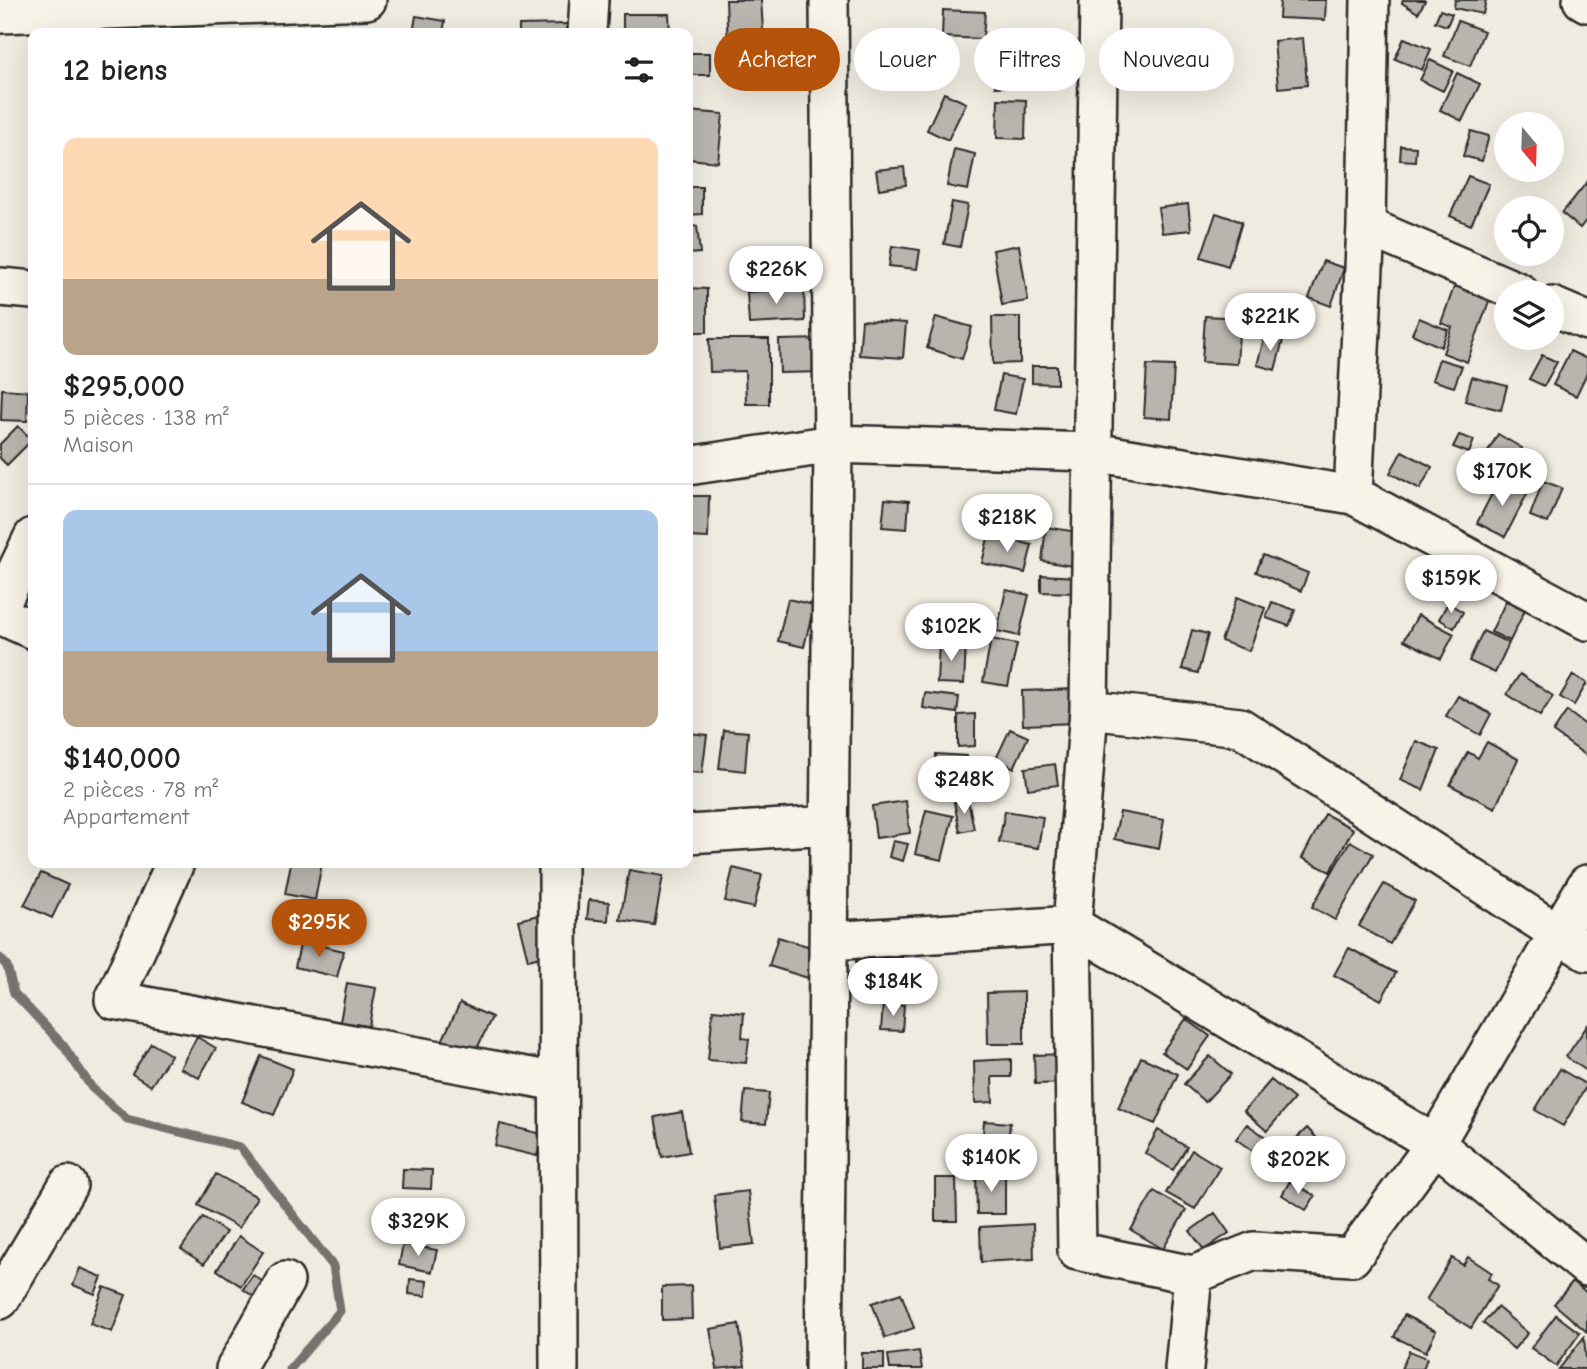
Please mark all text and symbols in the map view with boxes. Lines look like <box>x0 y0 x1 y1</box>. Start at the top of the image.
chip: Acheter <box>714 28 840 91</box>
chip: Louer <box>854 28 960 91</box>
chip: Filtres <box>974 28 1085 91</box>
chip: Nouveau <box>1099 28 1234 91</box>
icon: filters <box>620 51 658 89</box>
text: 12 biens <box>63 53 167 88</box>
north arrow <box>1494 112 1564 182</box>
map controls <box>1494 112 1564 350</box>
icon: home <box>298 183 424 309</box>
button: locate <box>1494 196 1564 266</box>
pin: $226K <box>727 246 825 306</box>
text: $226K <box>745 255 807 282</box>
button: layers <box>1494 280 1564 350</box>
pin: $221K <box>1221 294 1319 353</box>
text: $221K <box>1241 302 1299 329</box>
text: $295,000 <box>63 369 185 404</box>
text: 5 pièces · 138 m² <box>63 404 229 431</box>
text: Maison <box>63 431 134 458</box>
pin: $170K <box>1453 448 1551 508</box>
text: $170K <box>1472 457 1532 484</box>
pin: $218K <box>958 494 1056 554</box>
text: $218K <box>977 503 1037 530</box>
icon: home <box>298 555 424 681</box>
pin: $159K <box>1402 556 1500 615</box>
text: $159K <box>1421 564 1481 591</box>
pin: $102K <box>902 604 1000 663</box>
text: $102K <box>921 612 981 639</box>
text: $140,000 <box>63 741 181 776</box>
pin: $248K <box>915 756 1013 816</box>
text: $248K <box>934 765 994 792</box>
text: 2 pièces · 78 m² <box>63 776 218 803</box>
text: Appartement <box>63 803 189 830</box>
pin: $295K <box>270 900 368 959</box>
text: $295K <box>288 908 350 935</box>
pin: $184K <box>844 958 942 1018</box>
text: $184K <box>864 967 922 994</box>
pin: $140K <box>942 1134 1040 1194</box>
pin: $202K <box>1249 1136 1347 1196</box>
text: $140K <box>961 1143 1021 1170</box>
text: $202K <box>1267 1145 1329 1172</box>
pin: $329K <box>369 1198 467 1258</box>
text: $329K <box>387 1207 449 1234</box>

